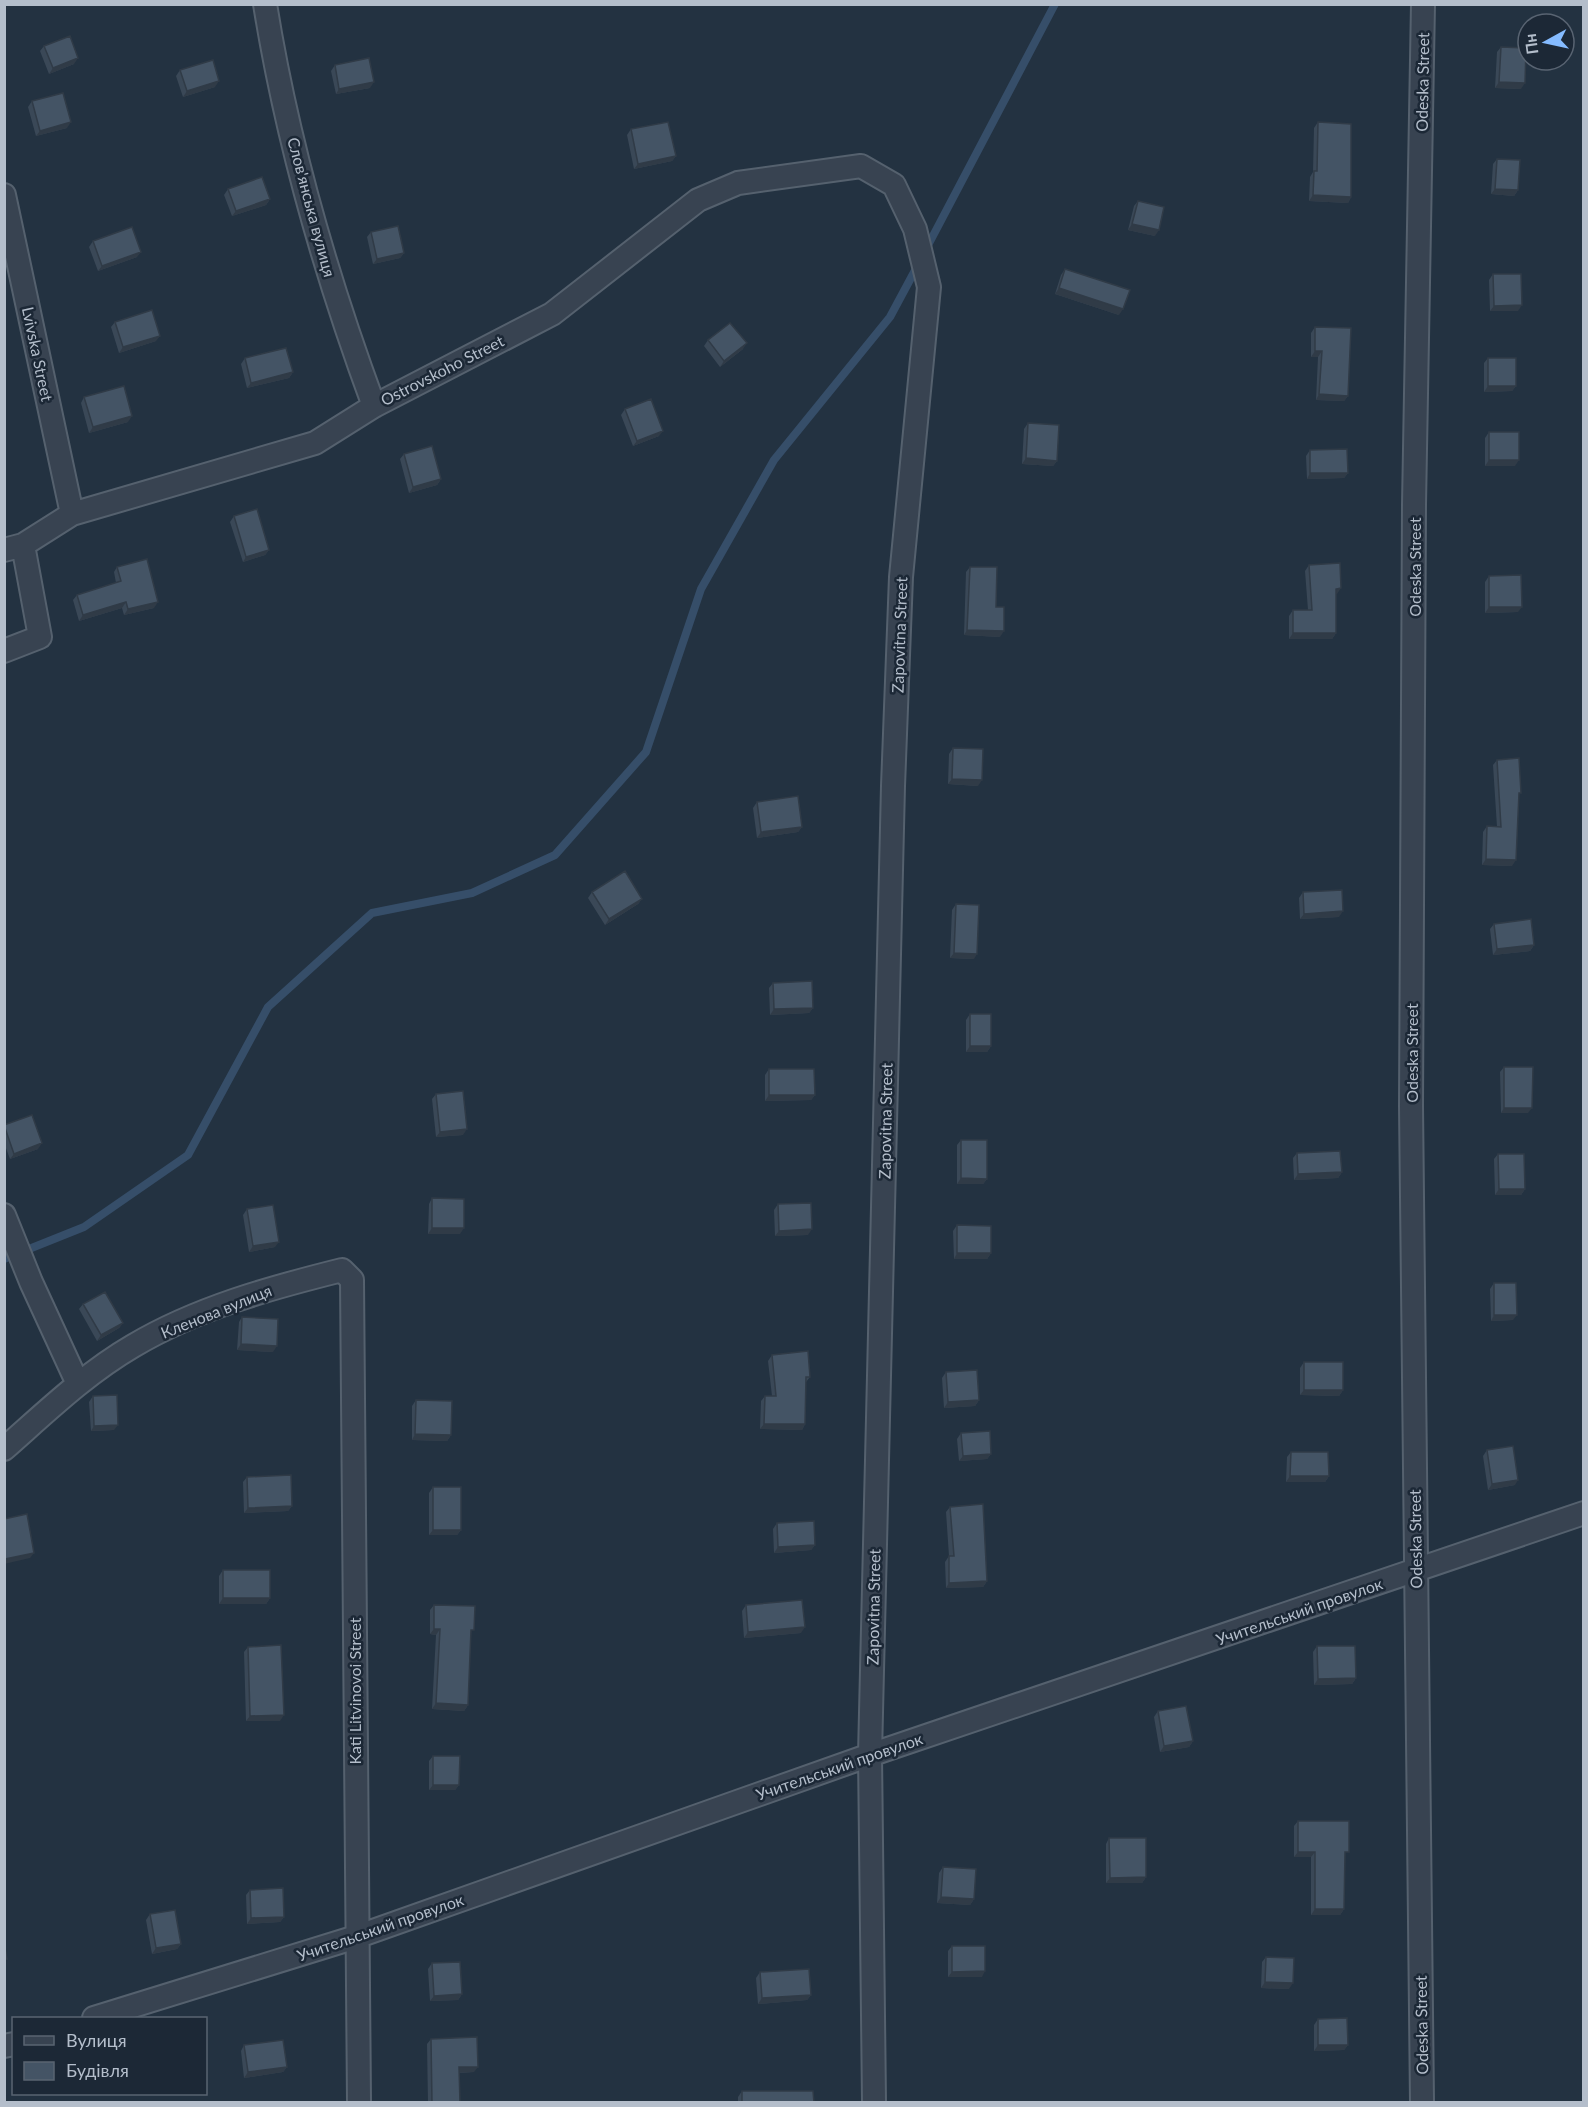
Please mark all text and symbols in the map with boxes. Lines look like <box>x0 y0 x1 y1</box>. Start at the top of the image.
north arrow <box>1516 12 1576 72</box>
street label: Odeska Street <box>1412 32 1432 132</box>
text: Пн <box>1520 32 1542 56</box>
street label: Слов'янська вулиця <box>284 135 340 279</box>
street label: Lvivska Street <box>19 305 57 403</box>
street label: Ostrovskoho Street <box>377 331 507 409</box>
street label: Odeska Street <box>1405 517 1424 617</box>
street label: Zapovitna Street <box>887 576 911 693</box>
street label: Odeska Street <box>1402 1003 1421 1103</box>
street label: Zapovitna Street <box>874 1062 896 1179</box>
street label: Кленова вулиця <box>158 1280 274 1342</box>
street label: Odeska Street <box>1405 1489 1425 1589</box>
street label: Zapovitna Street <box>862 1548 884 1665</box>
street label: Учительський провулок <box>1213 1573 1385 1648</box>
street label: Kati Litvinovoi Street <box>345 1617 364 1765</box>
street label: Учительський провулок <box>753 1728 925 1803</box>
street label: Учительський провулок <box>294 1889 466 1964</box>
street label: Odeska Street <box>1411 1975 1431 2075</box>
legend <box>12 2017 207 2095</box>
text: Вулиця <box>66 2029 127 2051</box>
text: Будівля <box>66 2059 129 2081</box>

